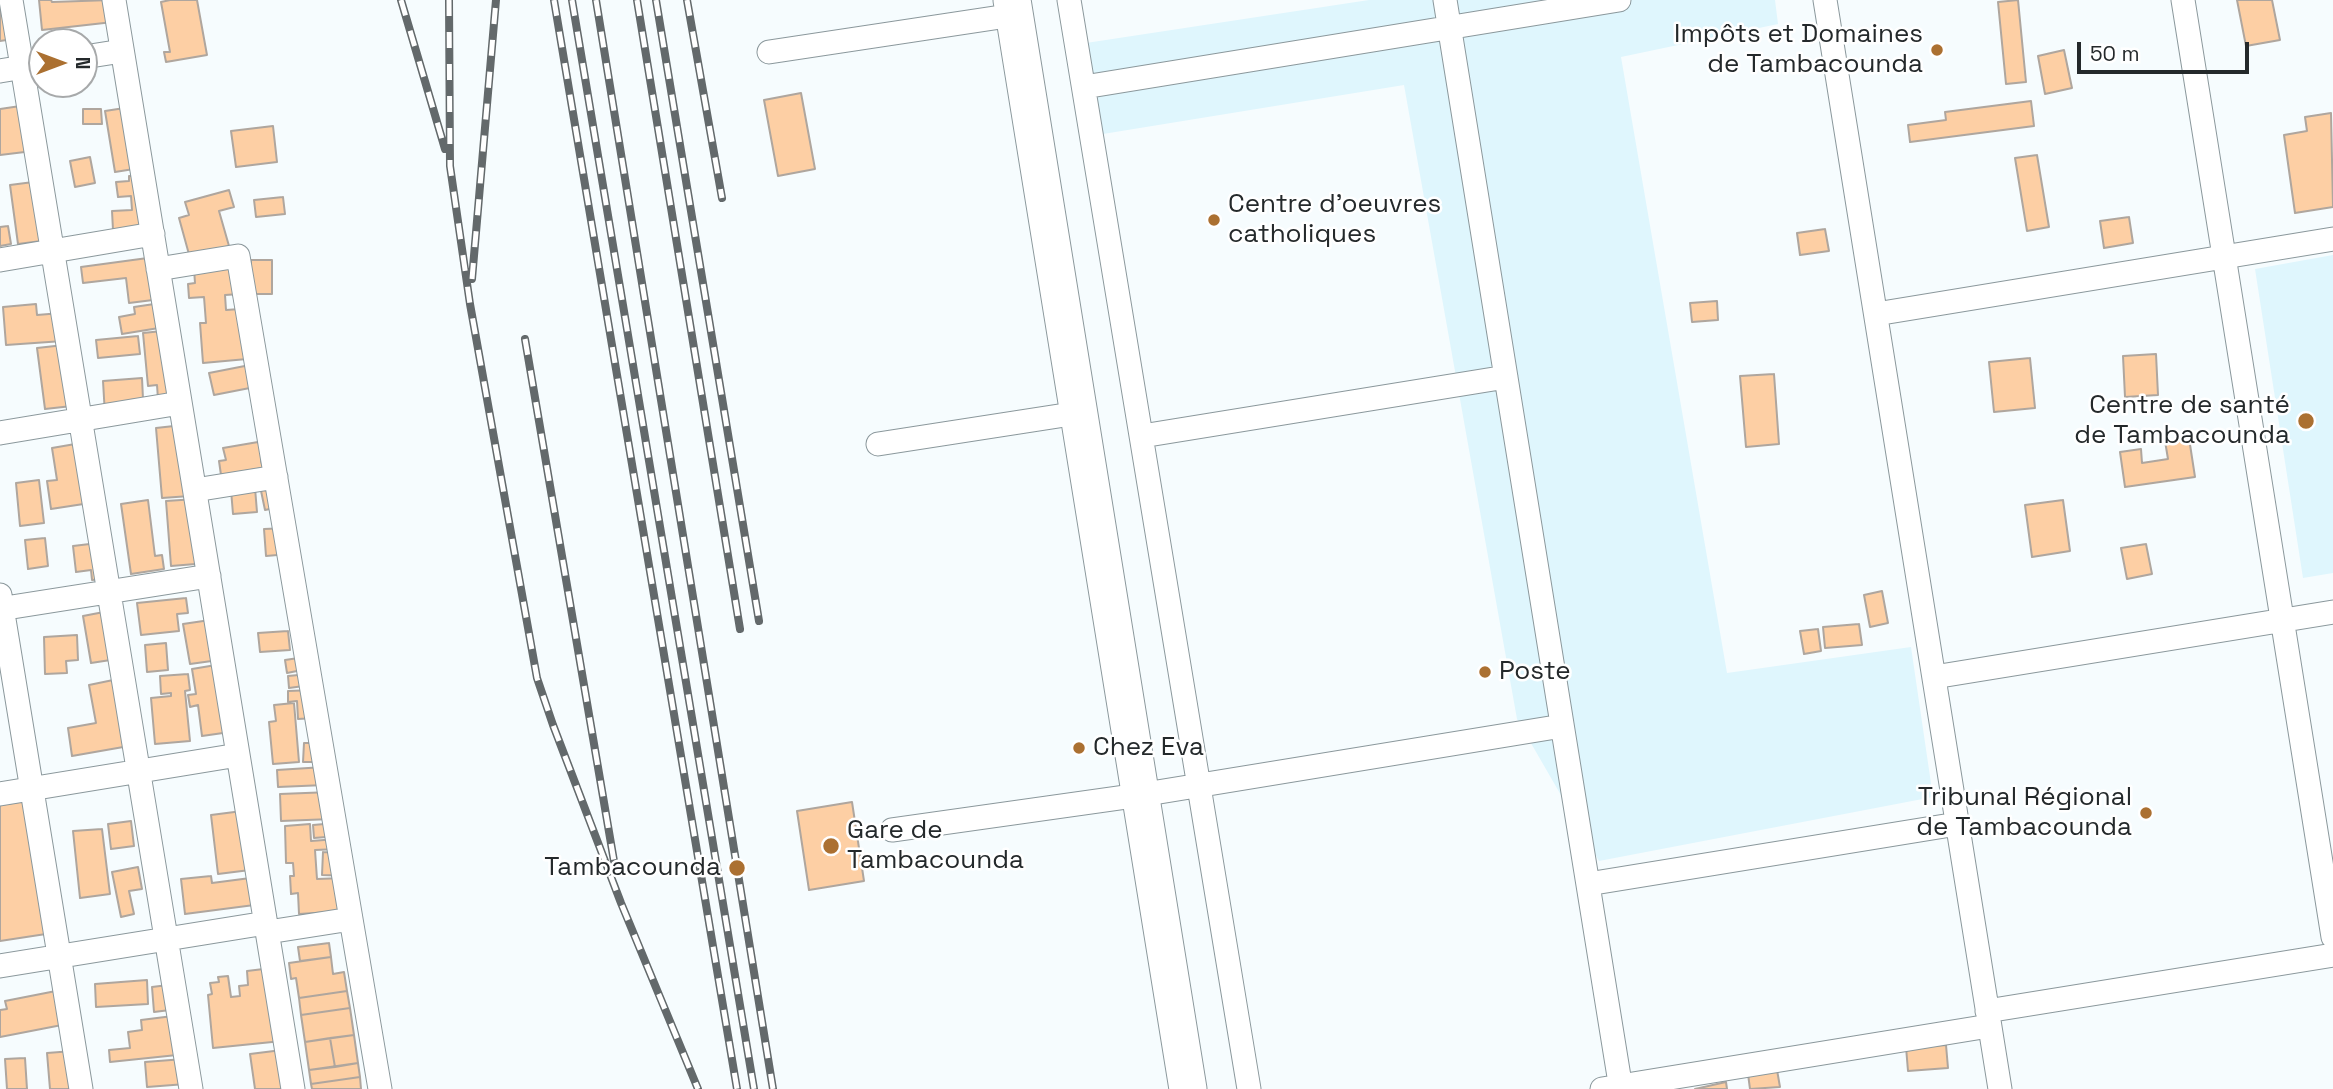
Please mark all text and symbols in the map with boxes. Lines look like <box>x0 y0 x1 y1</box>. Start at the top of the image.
place label: Impôts et Domaines de Tambacounda <box>1674 19 1923 80</box>
north arrow <box>28 28 98 98</box>
scale bar <box>2081 28 2252 72</box>
text: 50 m <box>2090 40 2140 67</box>
marker: Impôts et Domaines de Tambacounda <box>1929 42 1945 58</box>
text: N <box>70 57 95 69</box>
place label: Centre d'oeuvres catholiques <box>1228 189 1441 250</box>
marker: Centre d'oeuvres catholiques <box>1206 212 1222 228</box>
place label: Centre de santé de Tambacounda <box>2074 390 2290 452</box>
marker: Centre de santé de Tambacounda <box>2296 411 2316 431</box>
place label: Poste <box>1499 656 1571 688</box>
marker: Poste <box>1477 664 1493 680</box>
place label: Chez Eva <box>1093 732 1204 764</box>
marker: Chez Eva <box>1071 740 1087 756</box>
place label: Tribunal Régional de Tambacounda <box>1916 782 2132 844</box>
marker: Tribunal Régional de Tambacounda <box>2138 805 2154 821</box>
place label: Gare de Tambacounda <box>847 815 1024 876</box>
marker: Gare de Tambacounda <box>821 836 841 856</box>
place label: Tambacounda <box>544 852 721 884</box>
marker: Tambacounda <box>727 858 747 878</box>

